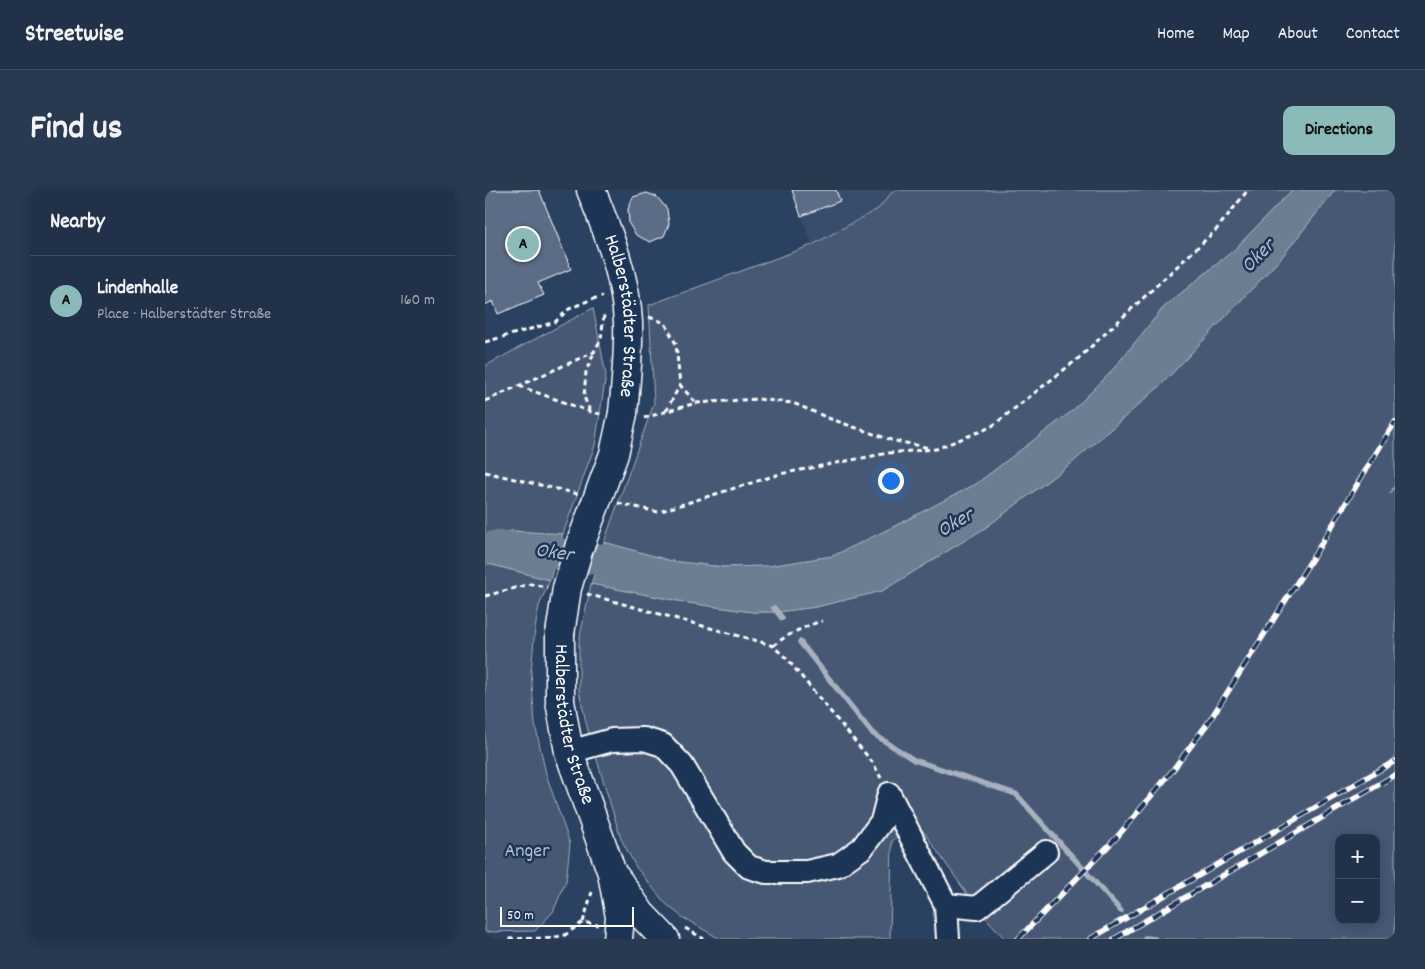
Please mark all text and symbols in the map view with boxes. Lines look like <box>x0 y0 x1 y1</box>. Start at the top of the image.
text: Streetwise <box>25 18 124 52</box>
text: Home <box>1157 22 1194 47</box>
text: Map <box>1222 22 1250 47</box>
text: About <box>1278 22 1318 47</box>
text: Contact <box>1346 22 1400 47</box>
text: Find us <box>30 105 122 155</box>
button: Directions <box>1283 106 1395 155</box>
text: Nearby <box>50 208 105 238</box>
pin: A <box>507 225 539 263</box>
street label: Halberstädter Straße <box>595 231 642 399</box>
water label: Oker <box>1235 232 1284 281</box>
text: Lindenhalle <box>97 276 178 303</box>
text: A <box>62 289 70 312</box>
text: 160 m <box>400 289 435 312</box>
text: Place · Halberstädter Straße <box>97 303 271 326</box>
your location <box>878 468 904 494</box>
water label: Oker <box>932 500 982 546</box>
water label: Oker <box>533 537 577 572</box>
street label: Halberstädter Straße <box>546 644 601 809</box>
map controls <box>1335 834 1380 924</box>
button: + <box>1335 834 1380 879</box>
park label: Anger <box>504 838 550 866</box>
button: − <box>1335 879 1380 924</box>
scale bar <box>500 904 634 927</box>
text: 50 m <box>507 906 534 926</box>

